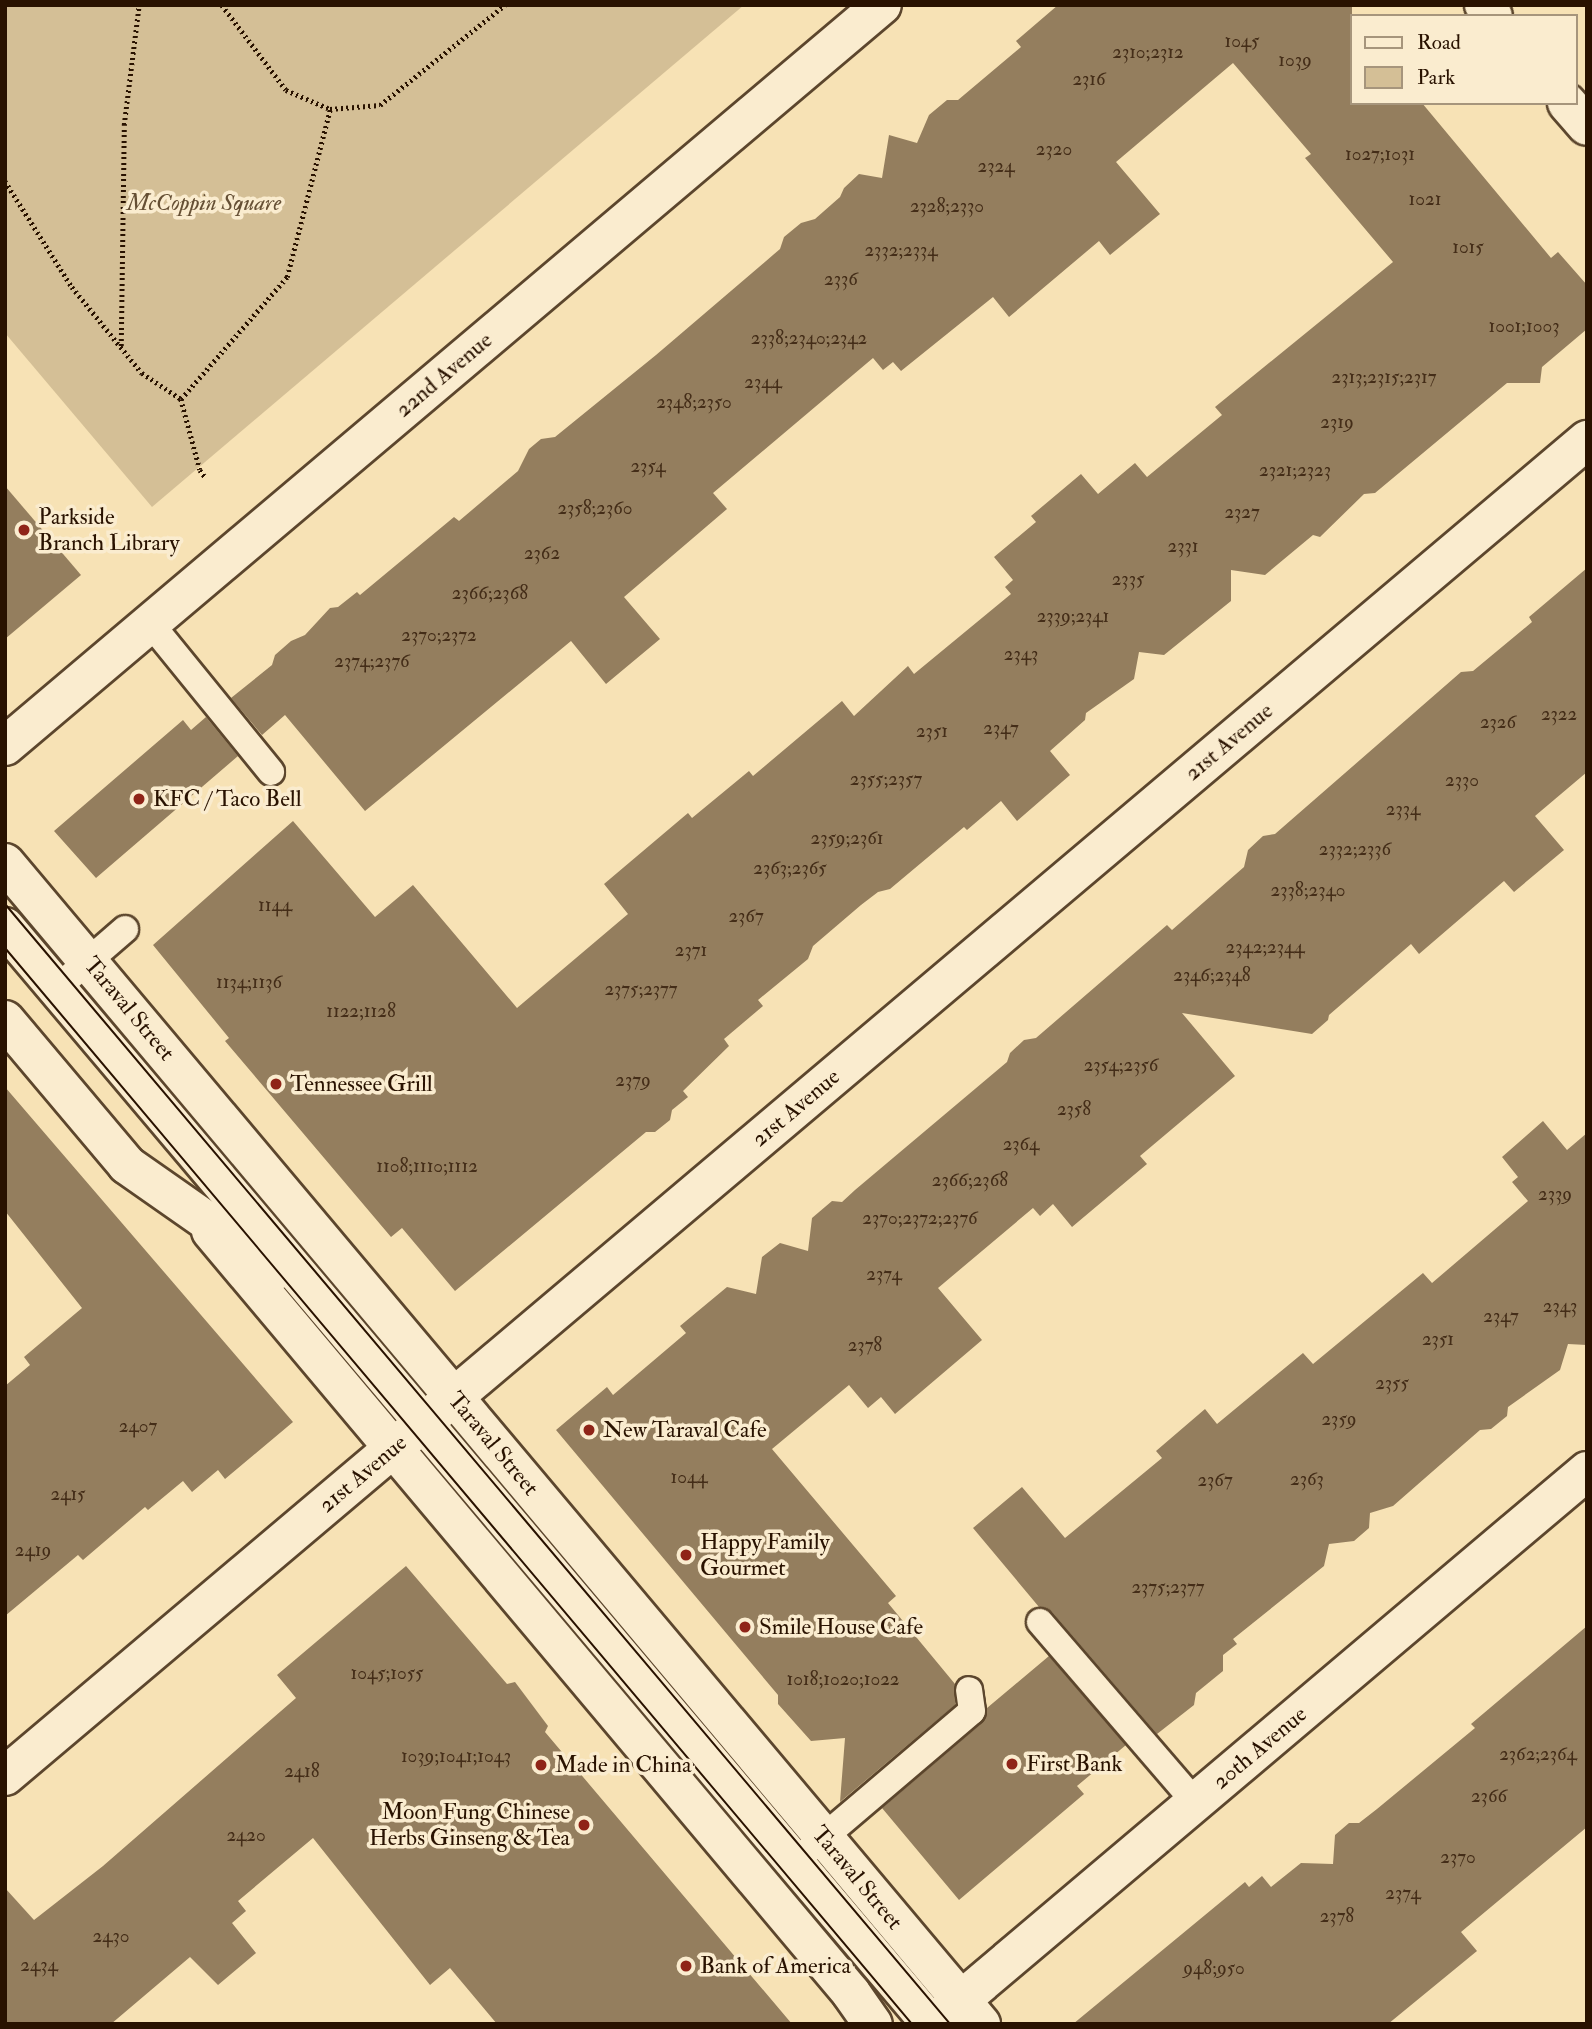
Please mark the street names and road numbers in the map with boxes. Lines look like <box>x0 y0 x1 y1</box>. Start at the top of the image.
street label: 22nd Avenue <box>390 327 498 423</box>
street label: 21st Avenue <box>1179 697 1279 787</box>
street label: Taraval Street <box>78 951 180 1067</box>
street label: 21st Avenue <box>746 1063 846 1153</box>
street label: Taraval Street <box>442 1386 544 1502</box>
street label: 21st Avenue <box>313 1429 413 1519</box>
street label: 20th Avenue <box>1207 1701 1313 1795</box>
street label: Taraval Street <box>806 1820 908 1936</box>

